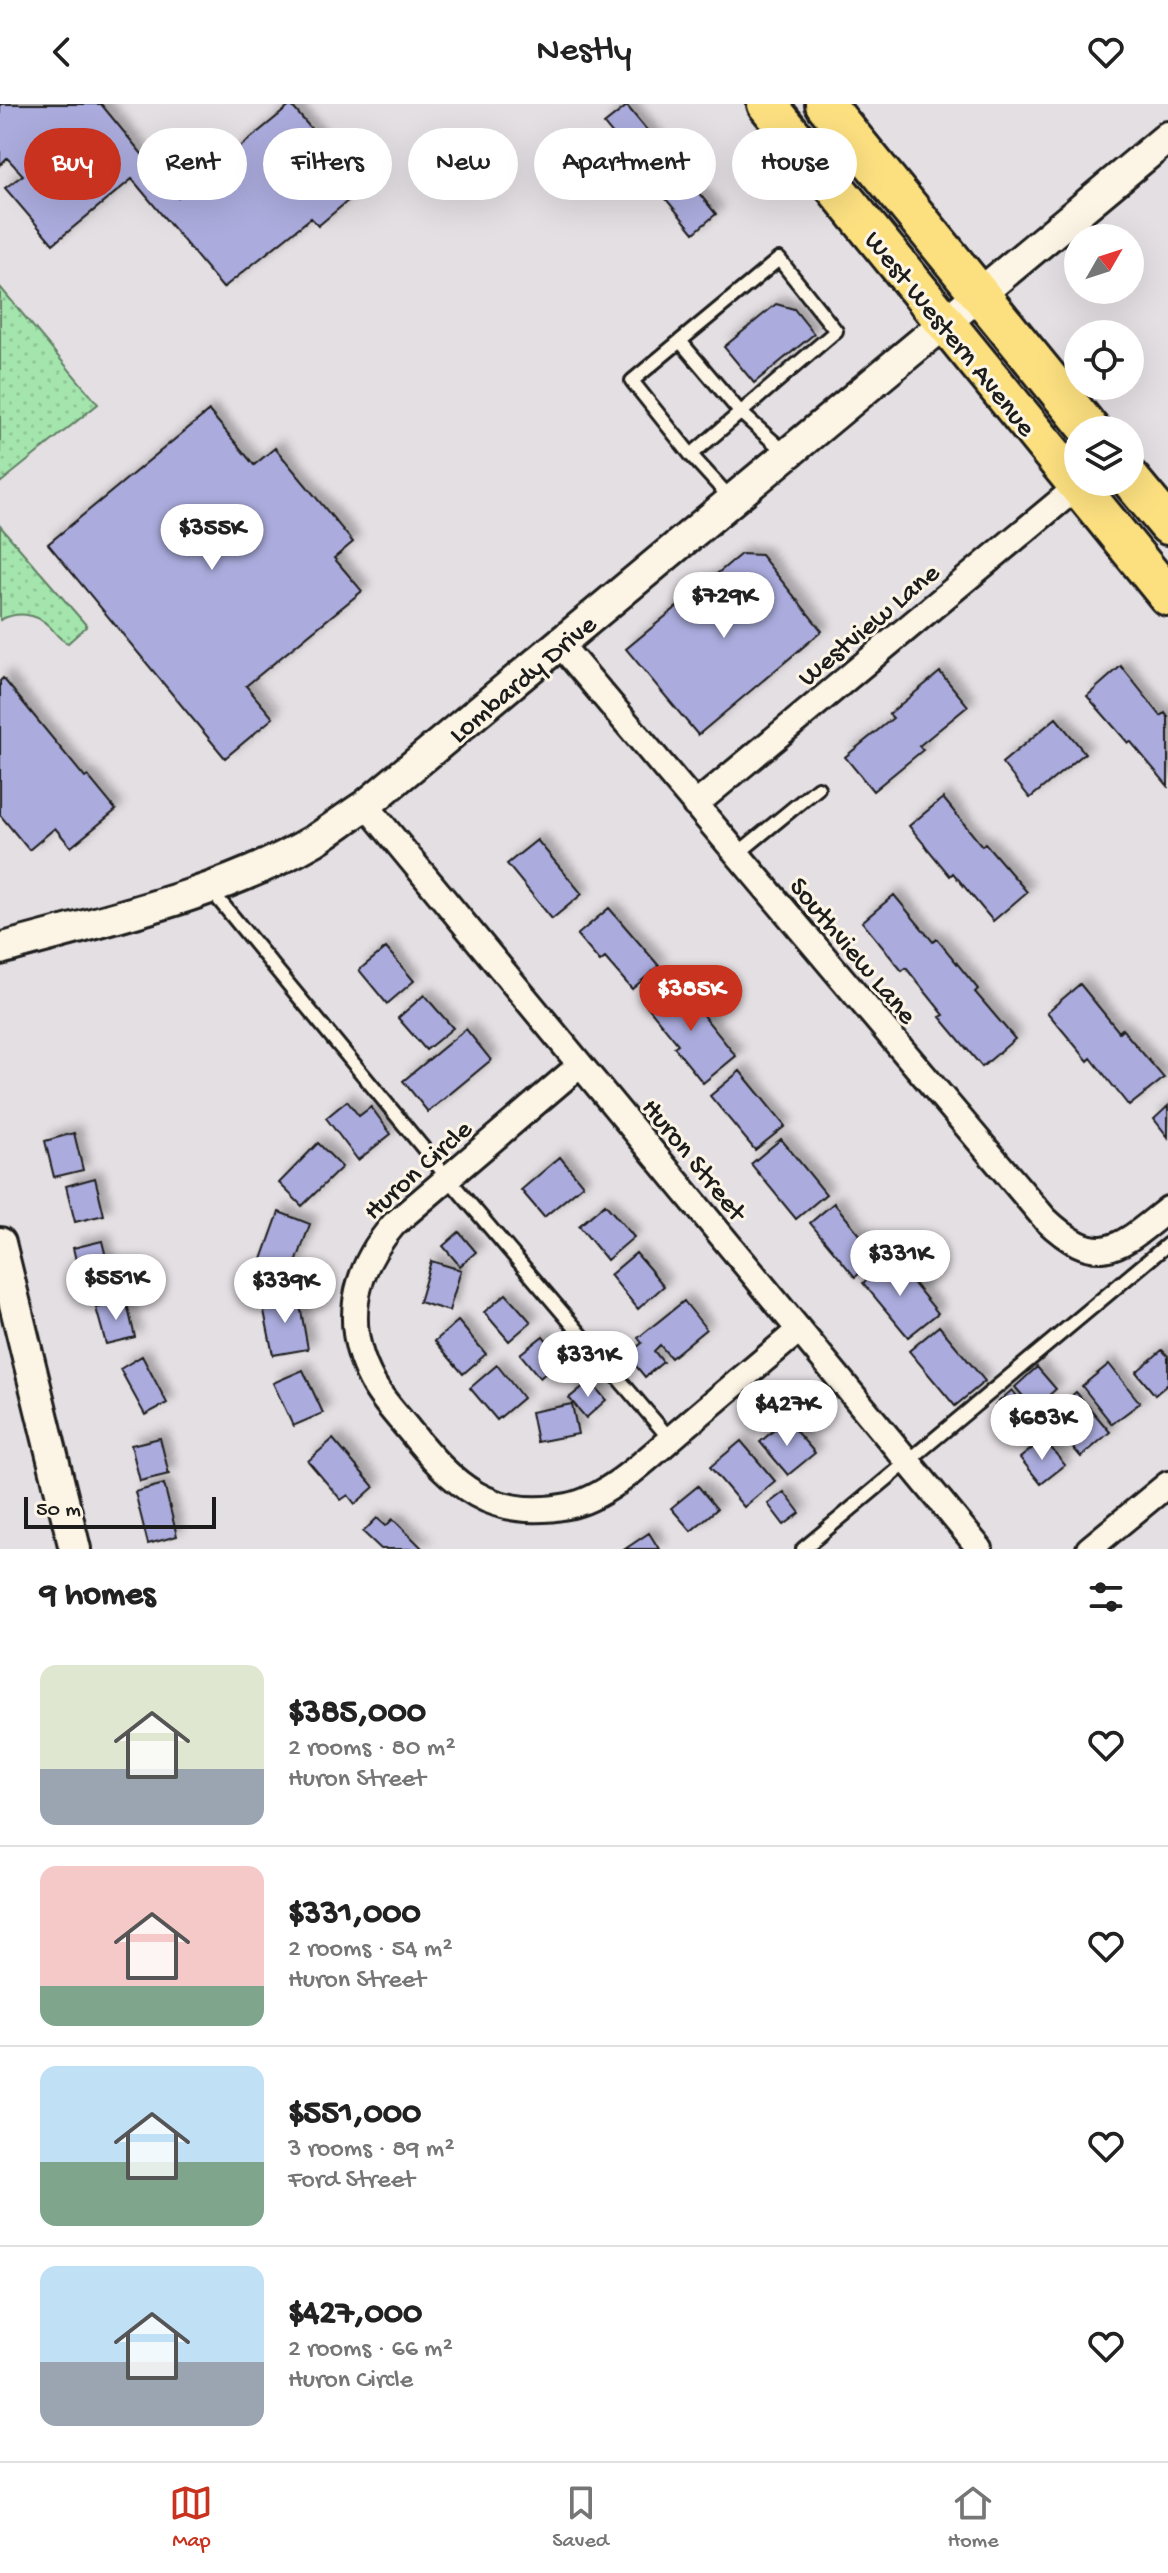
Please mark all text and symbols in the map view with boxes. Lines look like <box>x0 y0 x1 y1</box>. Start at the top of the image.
icon: back <box>40 30 84 74</box>
icon: heart <box>1084 30 1128 74</box>
text: Nestly <box>536 31 632 74</box>
chip: Buy <box>24 128 121 200</box>
chip: Rent <box>137 128 247 200</box>
chip: Filters <box>263 128 392 200</box>
chip: New <box>408 128 518 200</box>
chip: Apartment <box>534 128 716 200</box>
chip: House <box>732 128 857 200</box>
north arrow <box>1064 224 1144 304</box>
map controls <box>1064 224 1144 496</box>
street label: West Western Avenue <box>855 225 1042 445</box>
button: locate <box>1064 320 1144 400</box>
button: layers <box>1064 416 1144 496</box>
pin: $355K <box>156 504 268 572</box>
text: $355K <box>179 514 245 545</box>
street label: Westview Lane <box>792 557 948 695</box>
pin: $729K <box>668 572 780 640</box>
text: $729K <box>691 582 757 613</box>
street label: Lombardy Drive <box>443 609 605 752</box>
street label: Southview Lane <box>780 872 923 1033</box>
pin: $385K <box>635 965 747 1033</box>
text: $385K <box>657 975 725 1006</box>
street label: Huron Street <box>633 1093 754 1231</box>
street label: Huron Circle <box>358 1114 481 1229</box>
pin: $331K <box>844 1230 956 1298</box>
text: $331K <box>868 1240 932 1271</box>
pin: $551K <box>60 1254 172 1322</box>
pin: $339K <box>229 1257 341 1325</box>
text: $551K <box>84 1264 148 1295</box>
text: $339K <box>252 1267 318 1298</box>
pin: $331K <box>532 1331 644 1399</box>
text: $331K <box>556 1341 620 1372</box>
pin: $427K <box>731 1380 843 1448</box>
text: $427K <box>755 1390 819 1421</box>
pin: $683K <box>986 1394 1098 1462</box>
text: $683K <box>1009 1404 1075 1435</box>
scale bar <box>24 1493 216 1529</box>
text: 50 m <box>36 1498 81 1524</box>
icon: filters <box>1084 1575 1128 1619</box>
text: 9 homes <box>40 1577 155 1617</box>
text: $385,000 <box>288 1694 426 1734</box>
icon: home <box>104 1697 200 1793</box>
icon: heart <box>1084 1723 1128 1767</box>
text: 2 rooms · 80 m² <box>288 1734 456 1765</box>
text: Huron Street <box>288 1765 426 1796</box>
text: $331,000 <box>288 1895 421 1935</box>
icon: home <box>104 1898 200 1994</box>
icon: heart <box>1084 1924 1128 1968</box>
text: 2 rooms · 54 m² <box>288 1935 453 1966</box>
text: Huron Street <box>288 1966 426 1997</box>
text: $551,000 <box>288 2095 421 2135</box>
icon: home <box>104 2098 200 2194</box>
icon: heart <box>1084 2124 1128 2168</box>
text: 3 rooms · 89 m² <box>288 2135 455 2166</box>
text: Ford Street <box>288 2166 415 2197</box>
text: $427,000 <box>288 2295 422 2335</box>
icon: home <box>104 2298 200 2394</box>
icon: heart <box>1084 2324 1128 2368</box>
text: 2 rooms · 66 m² <box>288 2335 453 2366</box>
text: Huron Circle <box>288 2366 413 2397</box>
tab: Map <box>169 2481 213 2555</box>
tab: Saved <box>552 2481 609 2555</box>
tab: Home <box>948 2481 999 2555</box>

